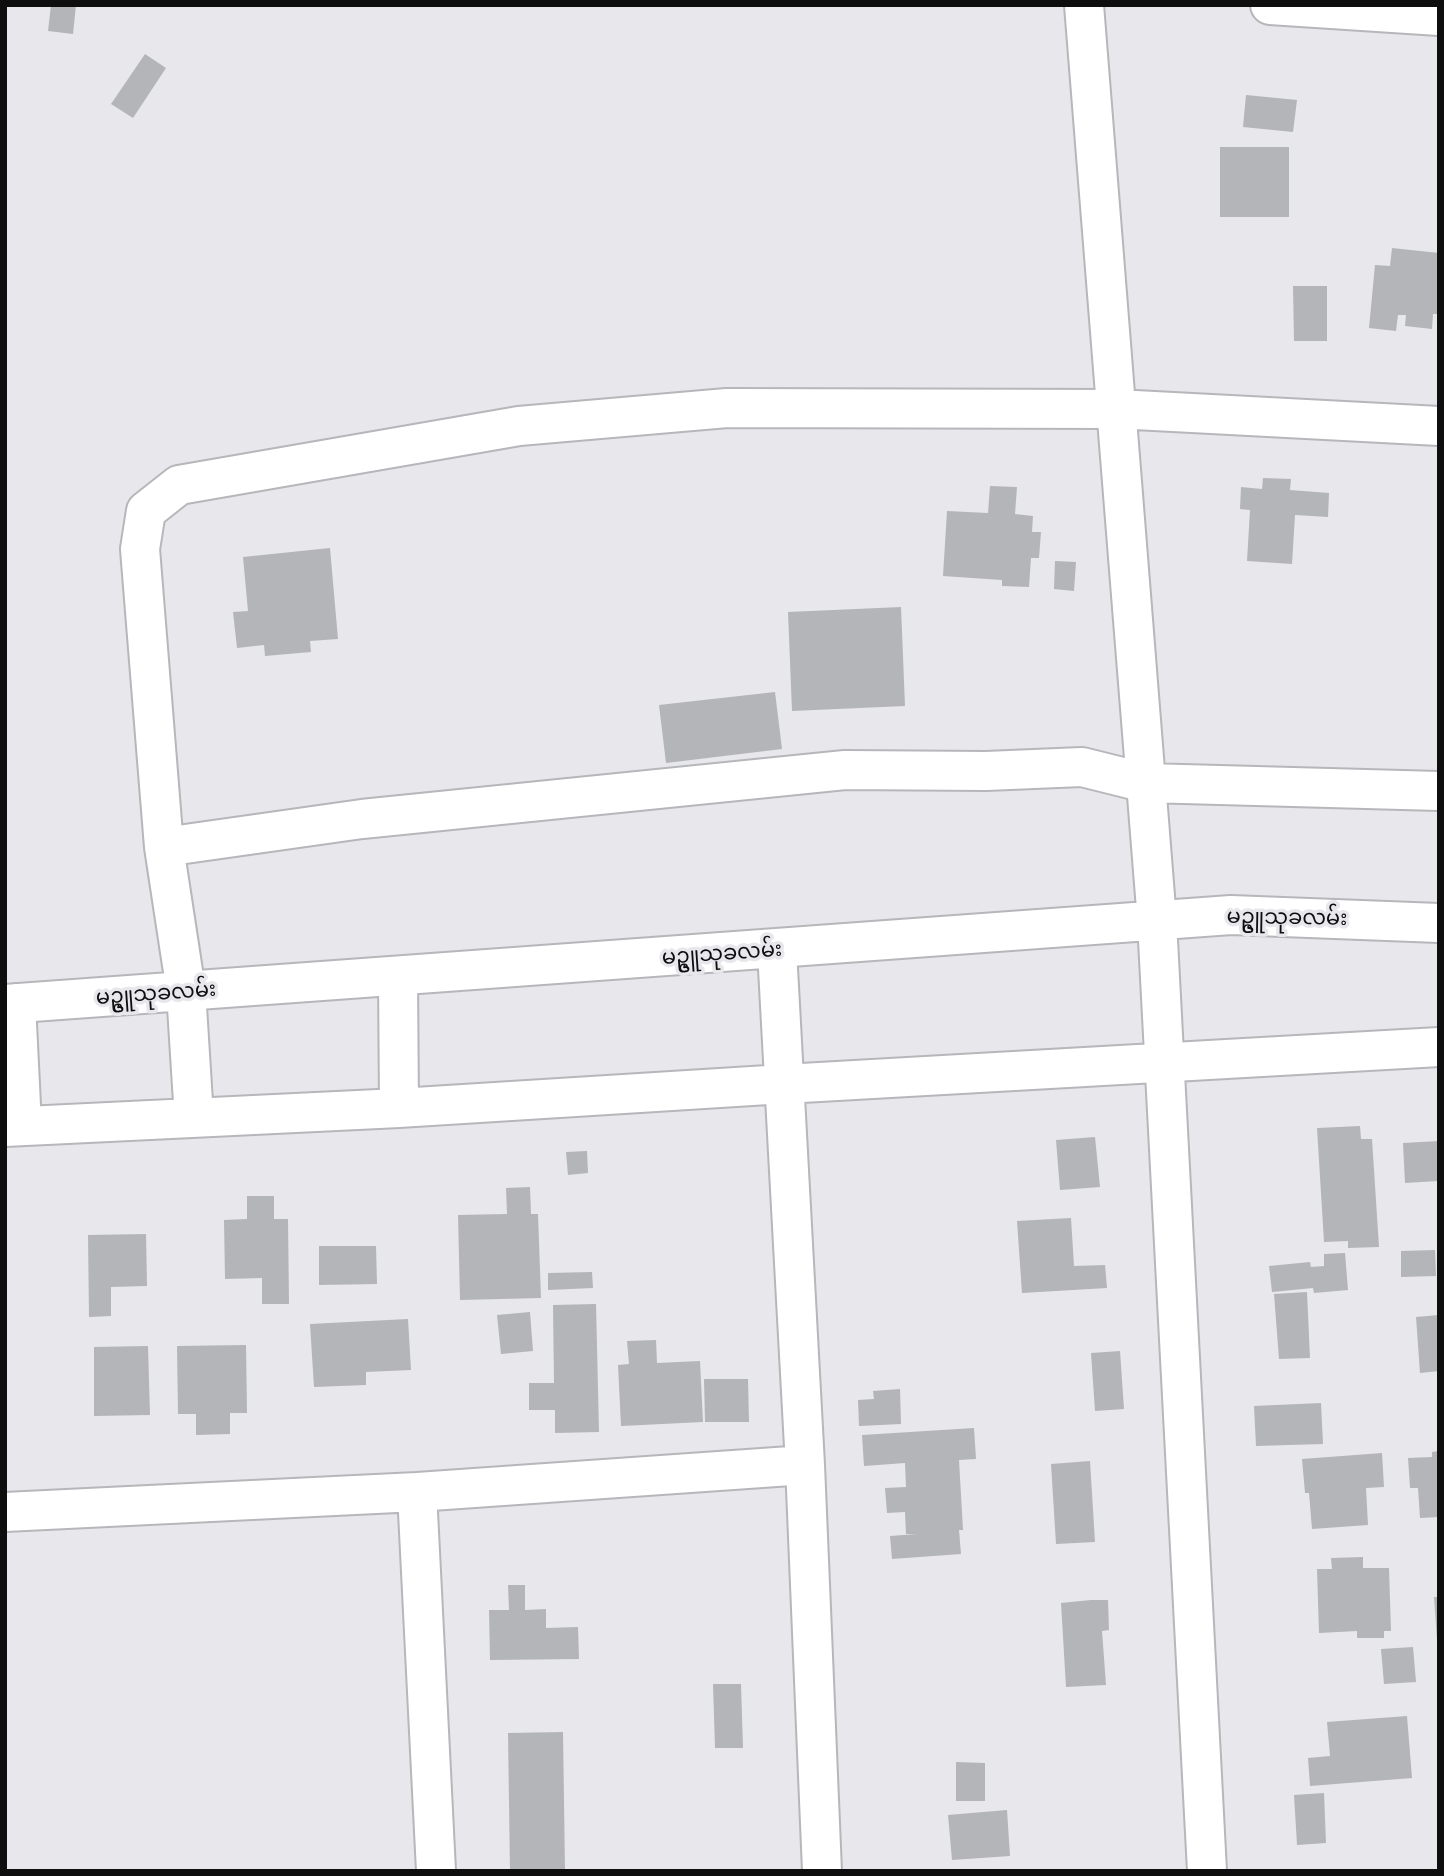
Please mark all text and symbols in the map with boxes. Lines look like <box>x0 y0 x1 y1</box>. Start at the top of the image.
street label: မဥ္ဇူသုခလမ်း <box>1226 904 1348 932</box>
street label: မဥ္ဇူသုခလမ်း <box>661 937 783 971</box>
street label: မဥ္ဇူသုခလမ်း <box>95 977 217 1011</box>

